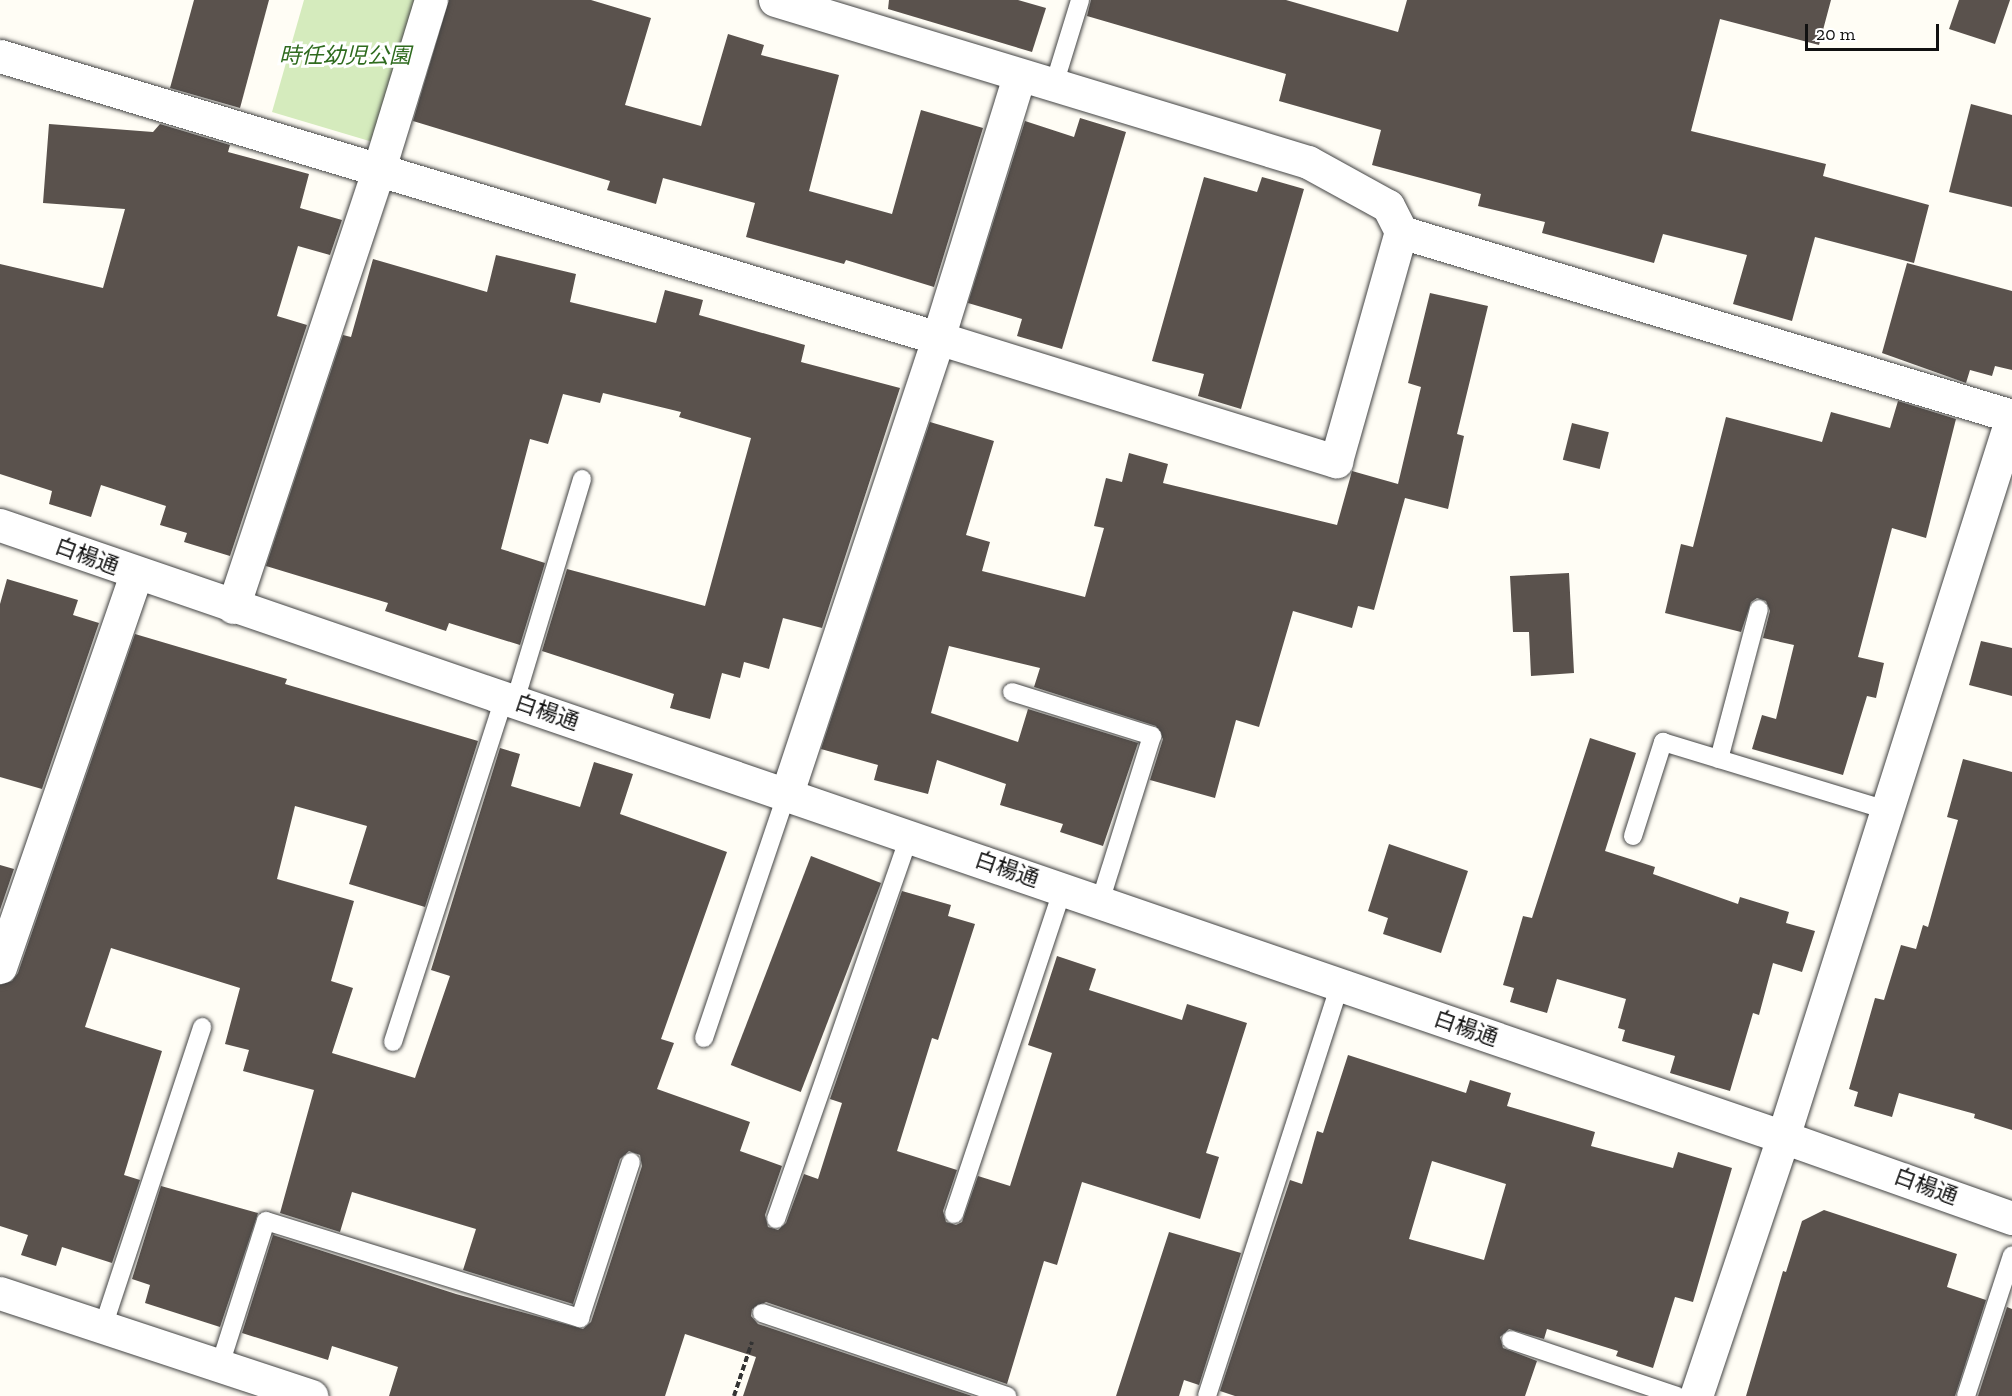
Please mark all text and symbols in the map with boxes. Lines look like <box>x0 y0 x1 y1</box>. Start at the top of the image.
scale bar <box>1808 12 1942 50</box>
text: 20 m <box>1816 23 1855 45</box>
park label: 時任幼児公園 <box>279 43 411 69</box>
street label: 白楊通 <box>51 532 123 580</box>
street label: 白楊通 <box>512 689 582 735</box>
street label: 白楊通 <box>972 846 1042 892</box>
street label: 白楊通 <box>1431 1005 1501 1051</box>
street label: 白楊通 <box>1890 1162 1962 1210</box>

